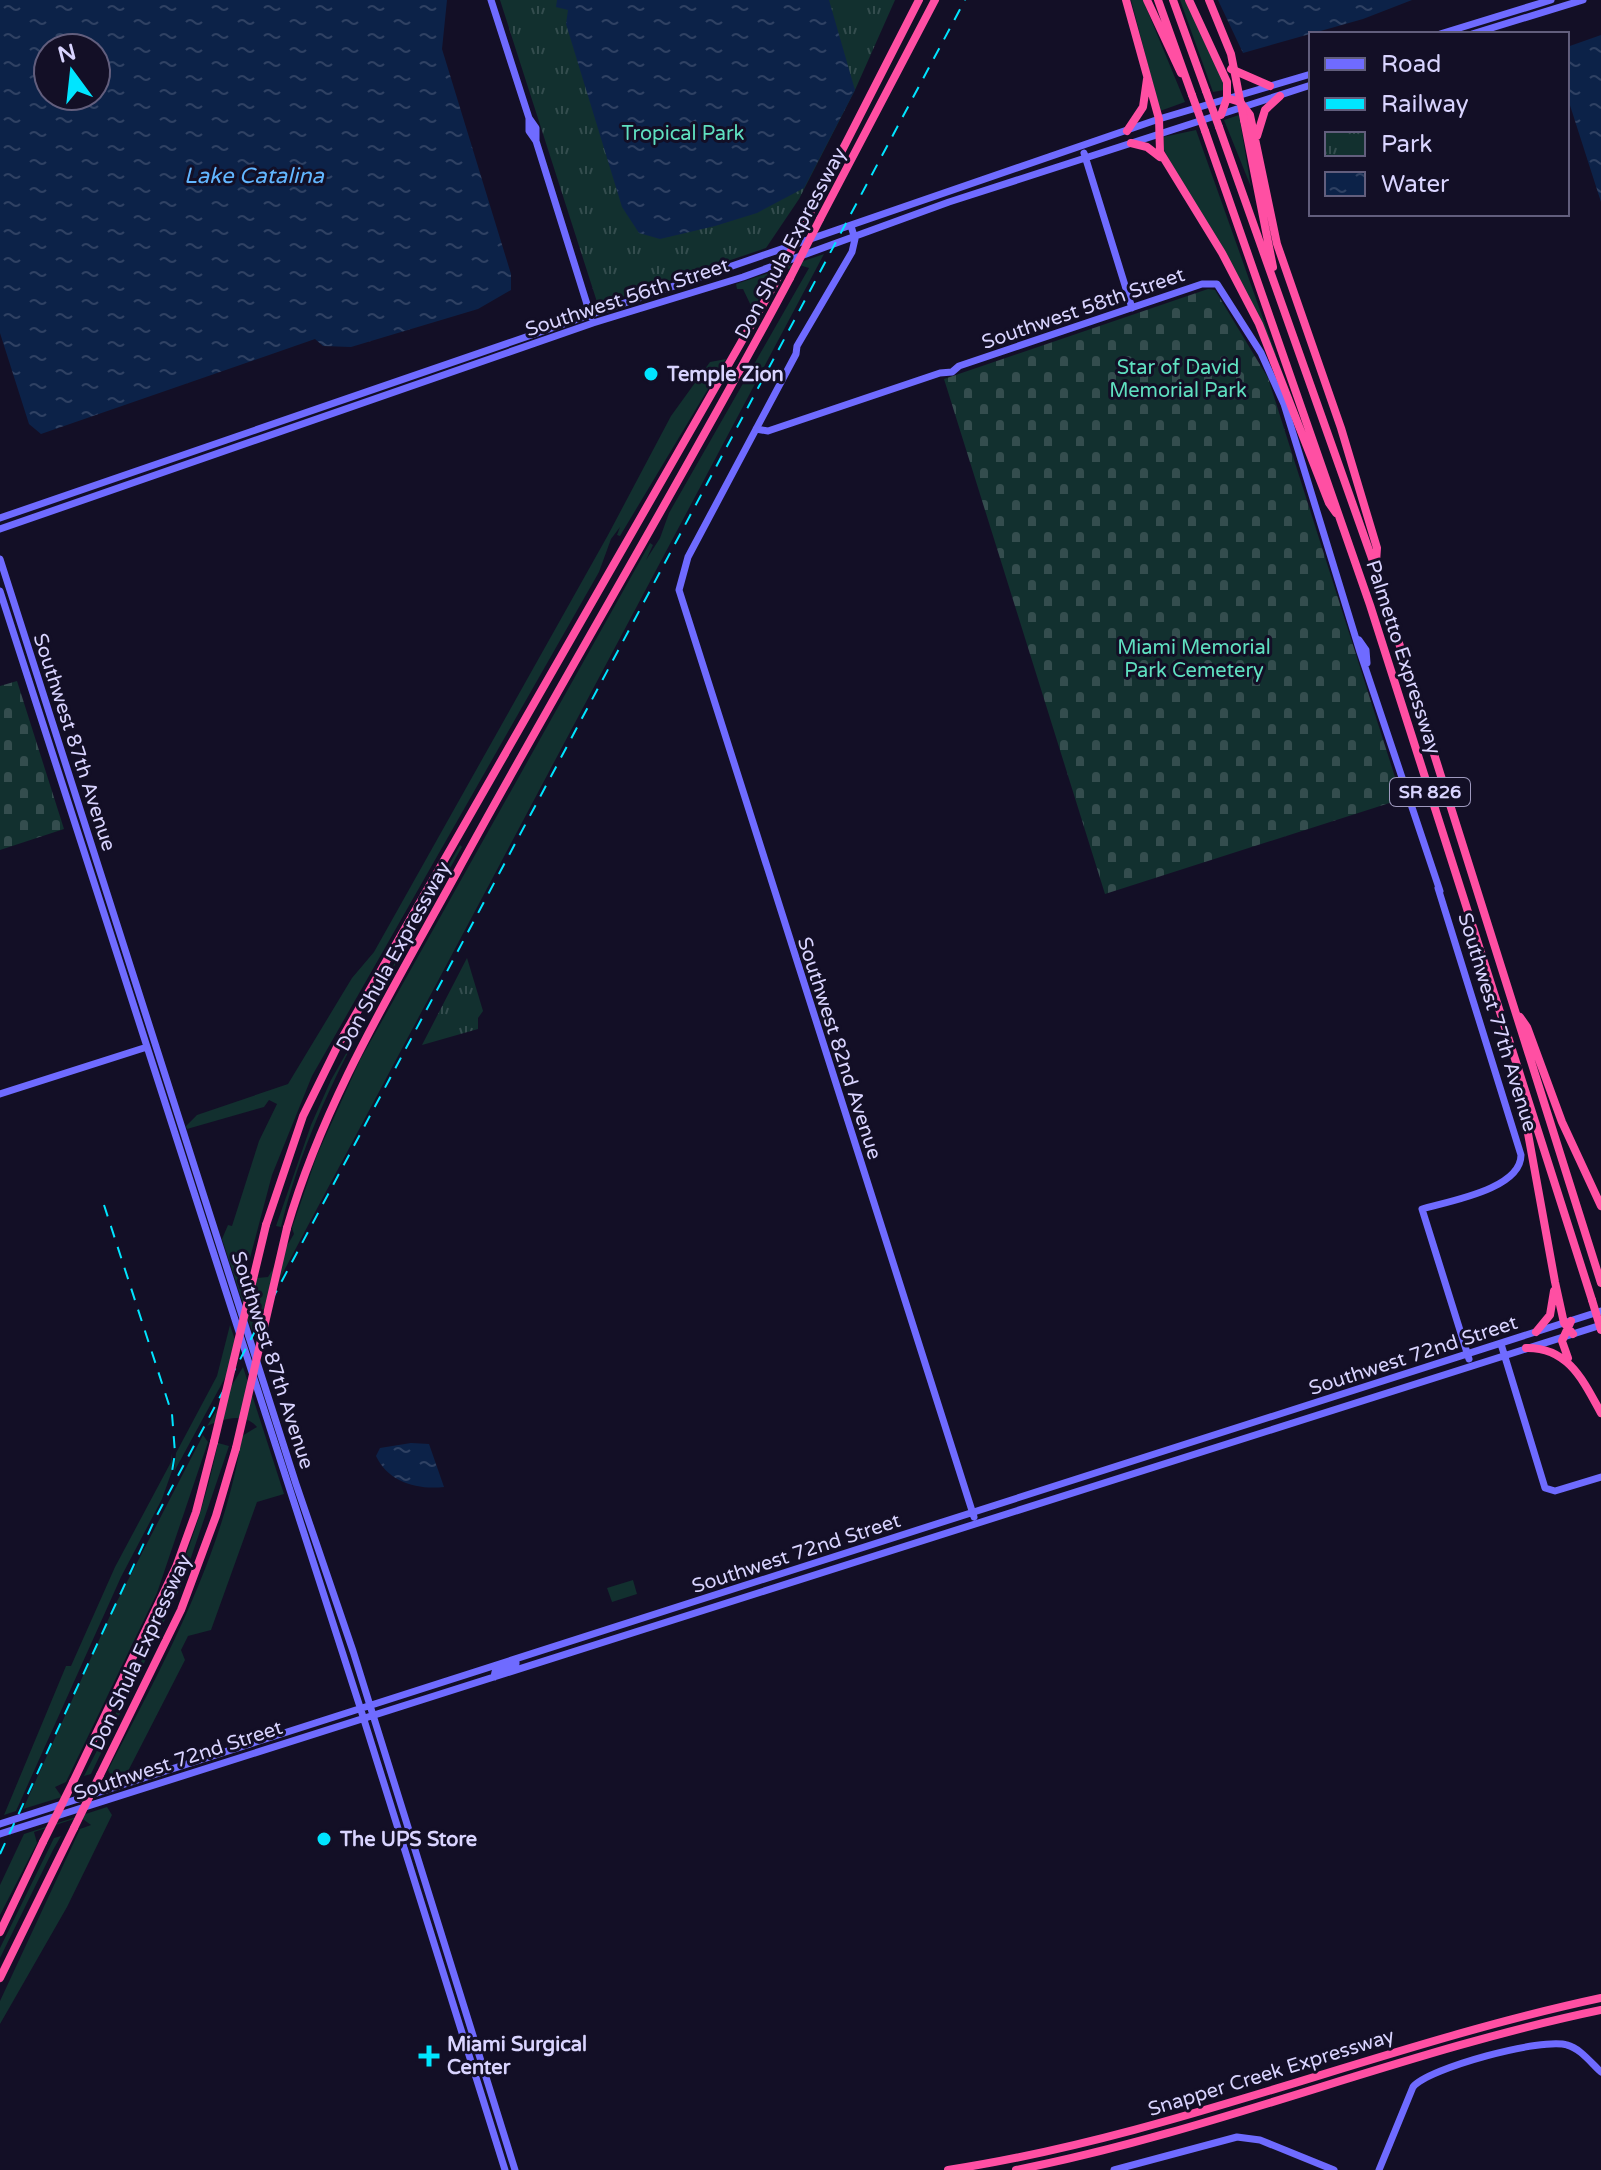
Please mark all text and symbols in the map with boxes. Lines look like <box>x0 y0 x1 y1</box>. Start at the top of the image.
north arrow <box>32 32 112 112</box>
legend <box>1309 32 1569 216</box>
text: N <box>55 39 79 68</box>
text: Road <box>1381 50 1441 79</box>
text: Railway <box>1381 90 1469 119</box>
park label: Tropical Park <box>622 122 745 146</box>
text: Park <box>1381 130 1432 159</box>
street label: Don Shula Expressway <box>730 143 852 343</box>
water label: Lake Catalina <box>184 163 325 189</box>
text: Water <box>1381 170 1450 199</box>
street label: Southwest 56th Street <box>522 254 733 342</box>
street label: Southwest 58th Street <box>979 263 1188 355</box>
park label: Star of David Memorial Park <box>1109 356 1247 403</box>
place label: Temple Zion <box>666 363 784 387</box>
marker: Temple Zion <box>642 365 660 383</box>
street label: Palmetto Expressway <box>1360 557 1446 758</box>
street label: Southwest 87th Avenue <box>28 630 121 854</box>
park label: Miami Memorial Park Cemetery <box>1117 636 1271 683</box>
road number: SR 826 <box>1390 778 1470 806</box>
street label: Don Shula Expressway <box>332 857 456 1056</box>
street label: Southwest 77th Avenue <box>1452 910 1542 1135</box>
street label: Southwest 82nd Avenue <box>792 934 886 1163</box>
street label: Southwest 87th Avenue <box>226 1248 319 1472</box>
street label: Southwest 72nd Street <box>1306 1311 1521 1401</box>
street label: Southwest 72nd Street <box>689 1509 904 1599</box>
street label: Don Shula Expressway <box>85 1550 197 1754</box>
street label: Southwest 72nd Street <box>71 1716 286 1806</box>
place label: The UPS Store <box>339 1828 477 1852</box>
marker: The UPS Store <box>315 1830 333 1848</box>
street label: Snapper Creek Expressway <box>1145 2024 1398 2122</box>
place label: Miami Surgical Center <box>447 2033 587 2080</box>
marker: Miami Surgical Center <box>418 2045 440 2067</box>

